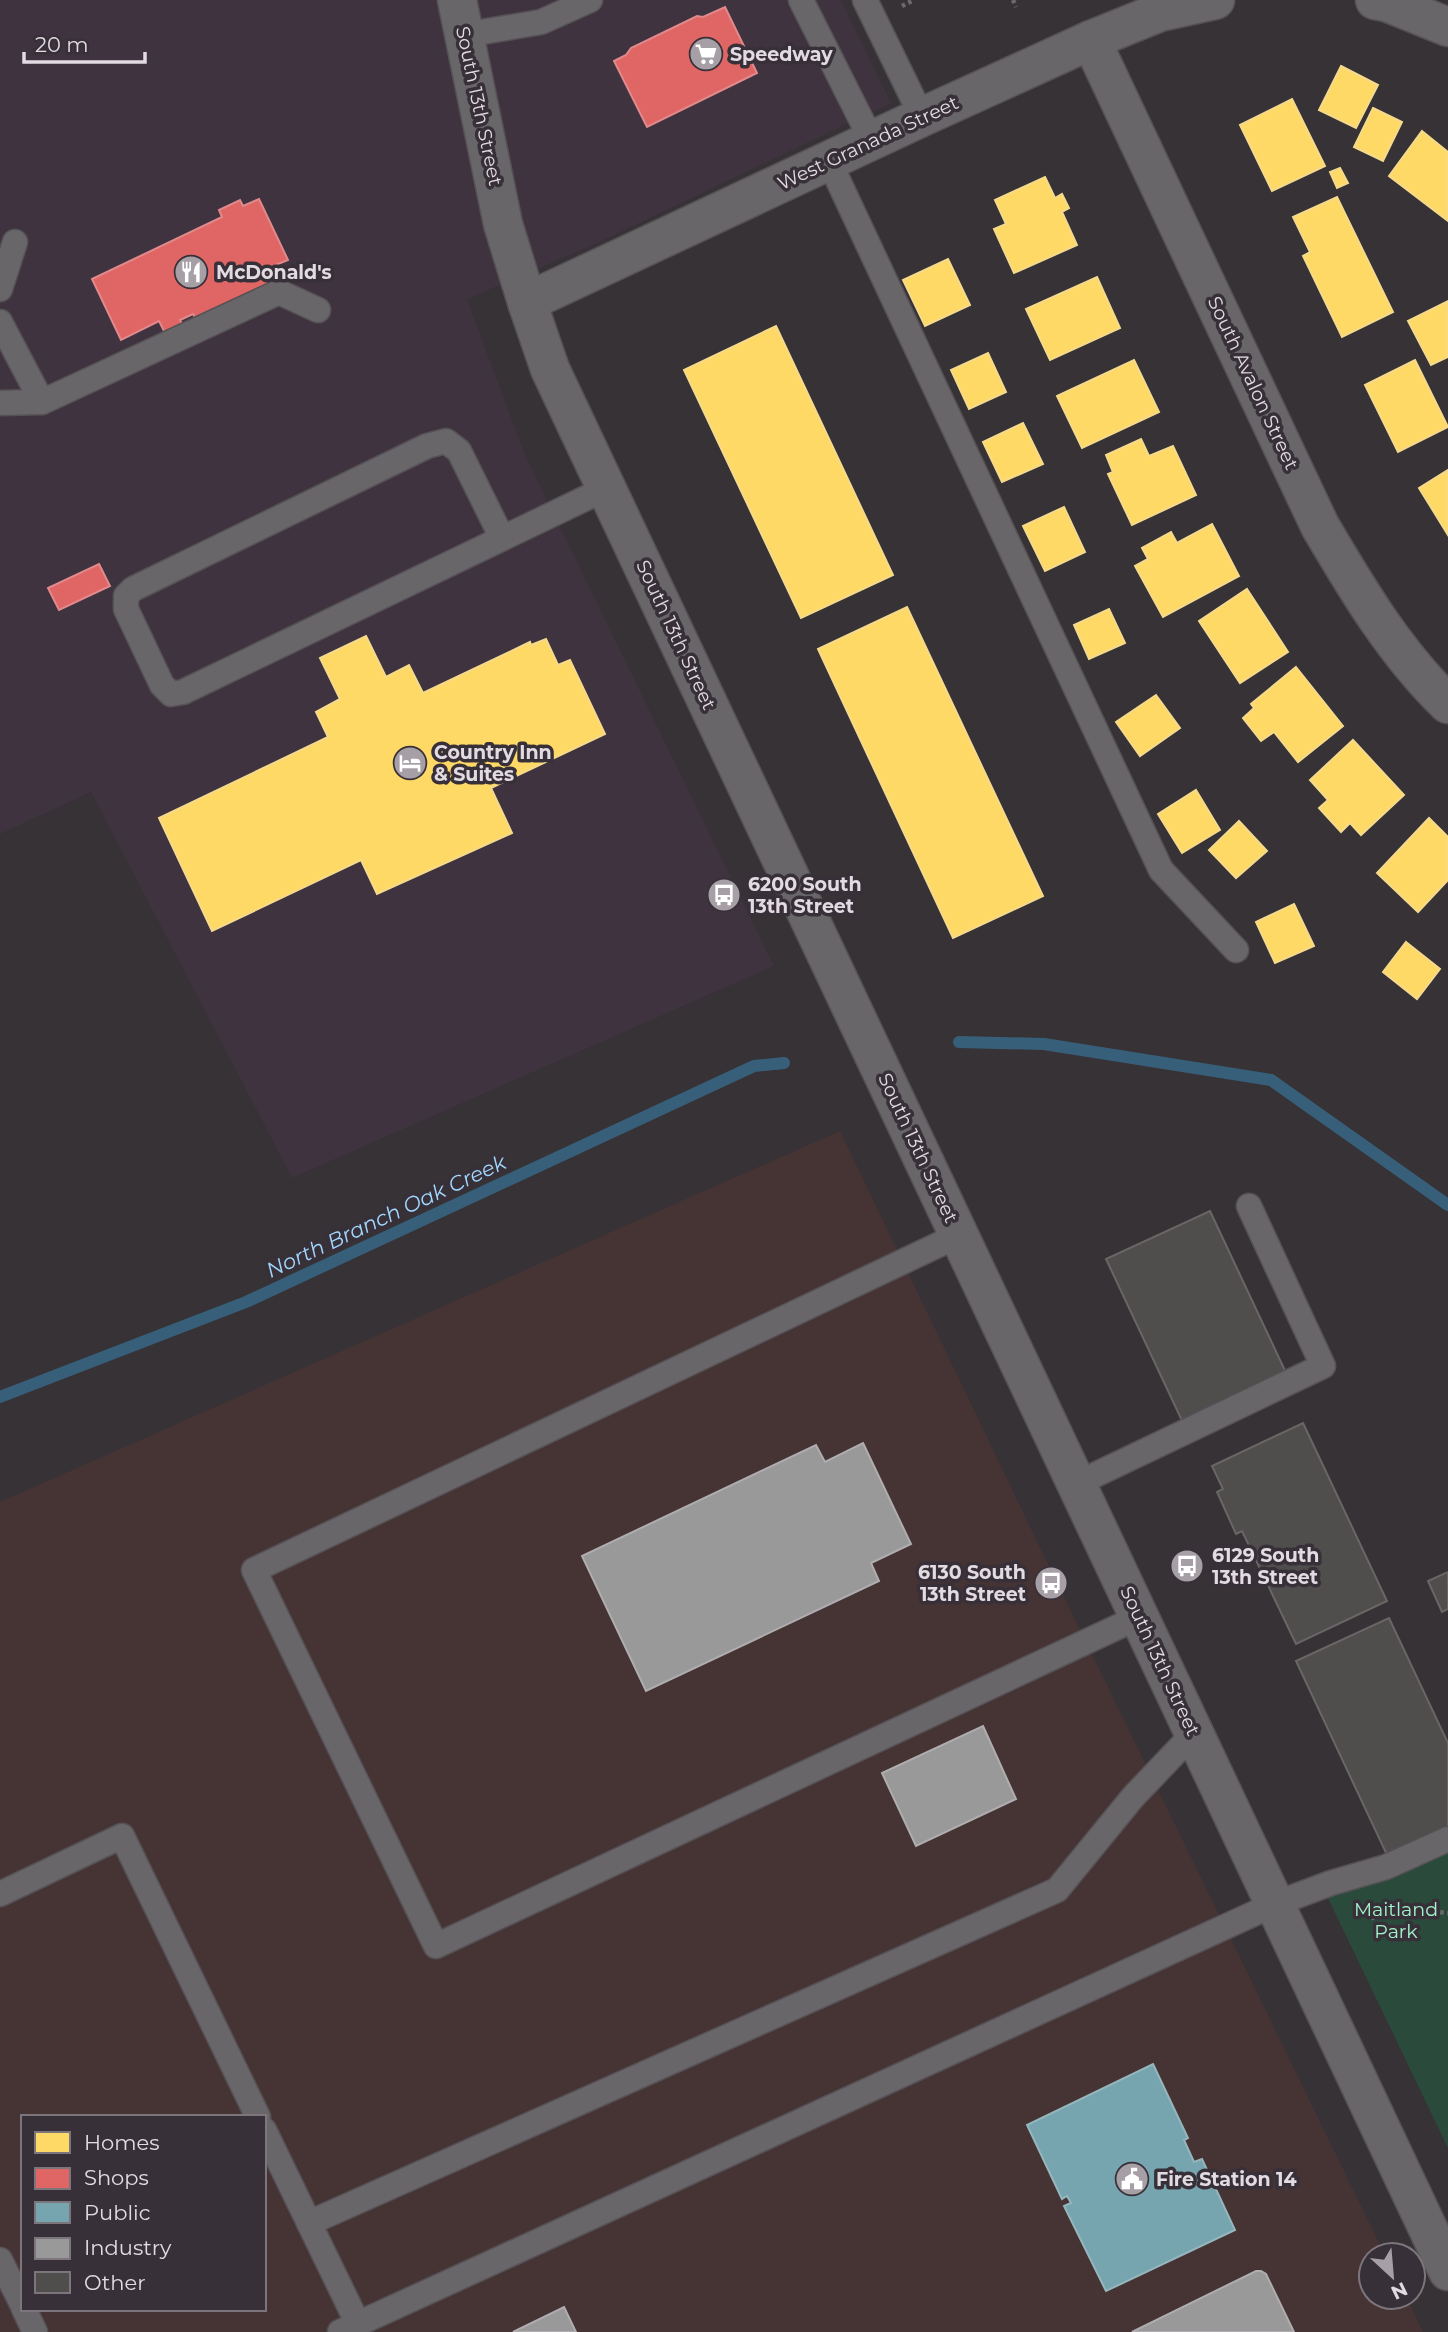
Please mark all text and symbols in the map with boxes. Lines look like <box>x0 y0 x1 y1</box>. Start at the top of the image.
scale bar <box>24 21 145 65</box>
street label: South 13th Street <box>451 24 507 188</box>
text: 20 m <box>35 32 89 57</box>
supermarket icon: Speedway <box>687 35 725 73</box>
place label: Speedway <box>730 43 833 66</box>
street label: West Granada Street <box>774 91 962 195</box>
restaurant icon: McDonald's <box>172 253 210 291</box>
place label: McDonald's <box>216 261 332 284</box>
street label: South Avalon Street <box>1203 293 1303 474</box>
street label: South 13th Street <box>631 557 721 714</box>
place label: Country Inn & Suites <box>434 741 552 786</box>
hotel icon: Country Inn & Suites <box>391 744 429 782</box>
place label: 6200 South 13th Street <box>748 873 862 918</box>
bus stop icon: 6200 South 13th Street <box>705 876 743 914</box>
street label: South 13th Street <box>873 1070 963 1227</box>
water label: North Branch Oak Creek <box>262 1149 511 1283</box>
place label: 6129 South 13th Street <box>1212 1544 1319 1589</box>
bus stop icon: 6129 South 13th Street <box>1168 1547 1206 1585</box>
place label: 6130 South 13th Street <box>918 1561 1026 1606</box>
bus stop icon: 6130 South 13th Street <box>1032 1564 1070 1602</box>
street label: South 13th Street <box>1115 1583 1205 1740</box>
park label: Maitland Park <box>1354 1898 1438 1943</box>
legend <box>21 2115 266 2311</box>
text: Homes <box>84 2130 159 2155</box>
public building icon: Fire Station 14 <box>1113 2160 1151 2198</box>
text: Shops <box>84 2165 149 2190</box>
place label: Fire Station 14 <box>1156 2168 1297 2191</box>
text: Public <box>84 2200 151 2225</box>
text: Industry <box>84 2235 172 2260</box>
north arrow <box>1357 2241 1427 2311</box>
text: Other <box>84 2270 146 2295</box>
text: N <box>1387 2277 1411 2305</box>

